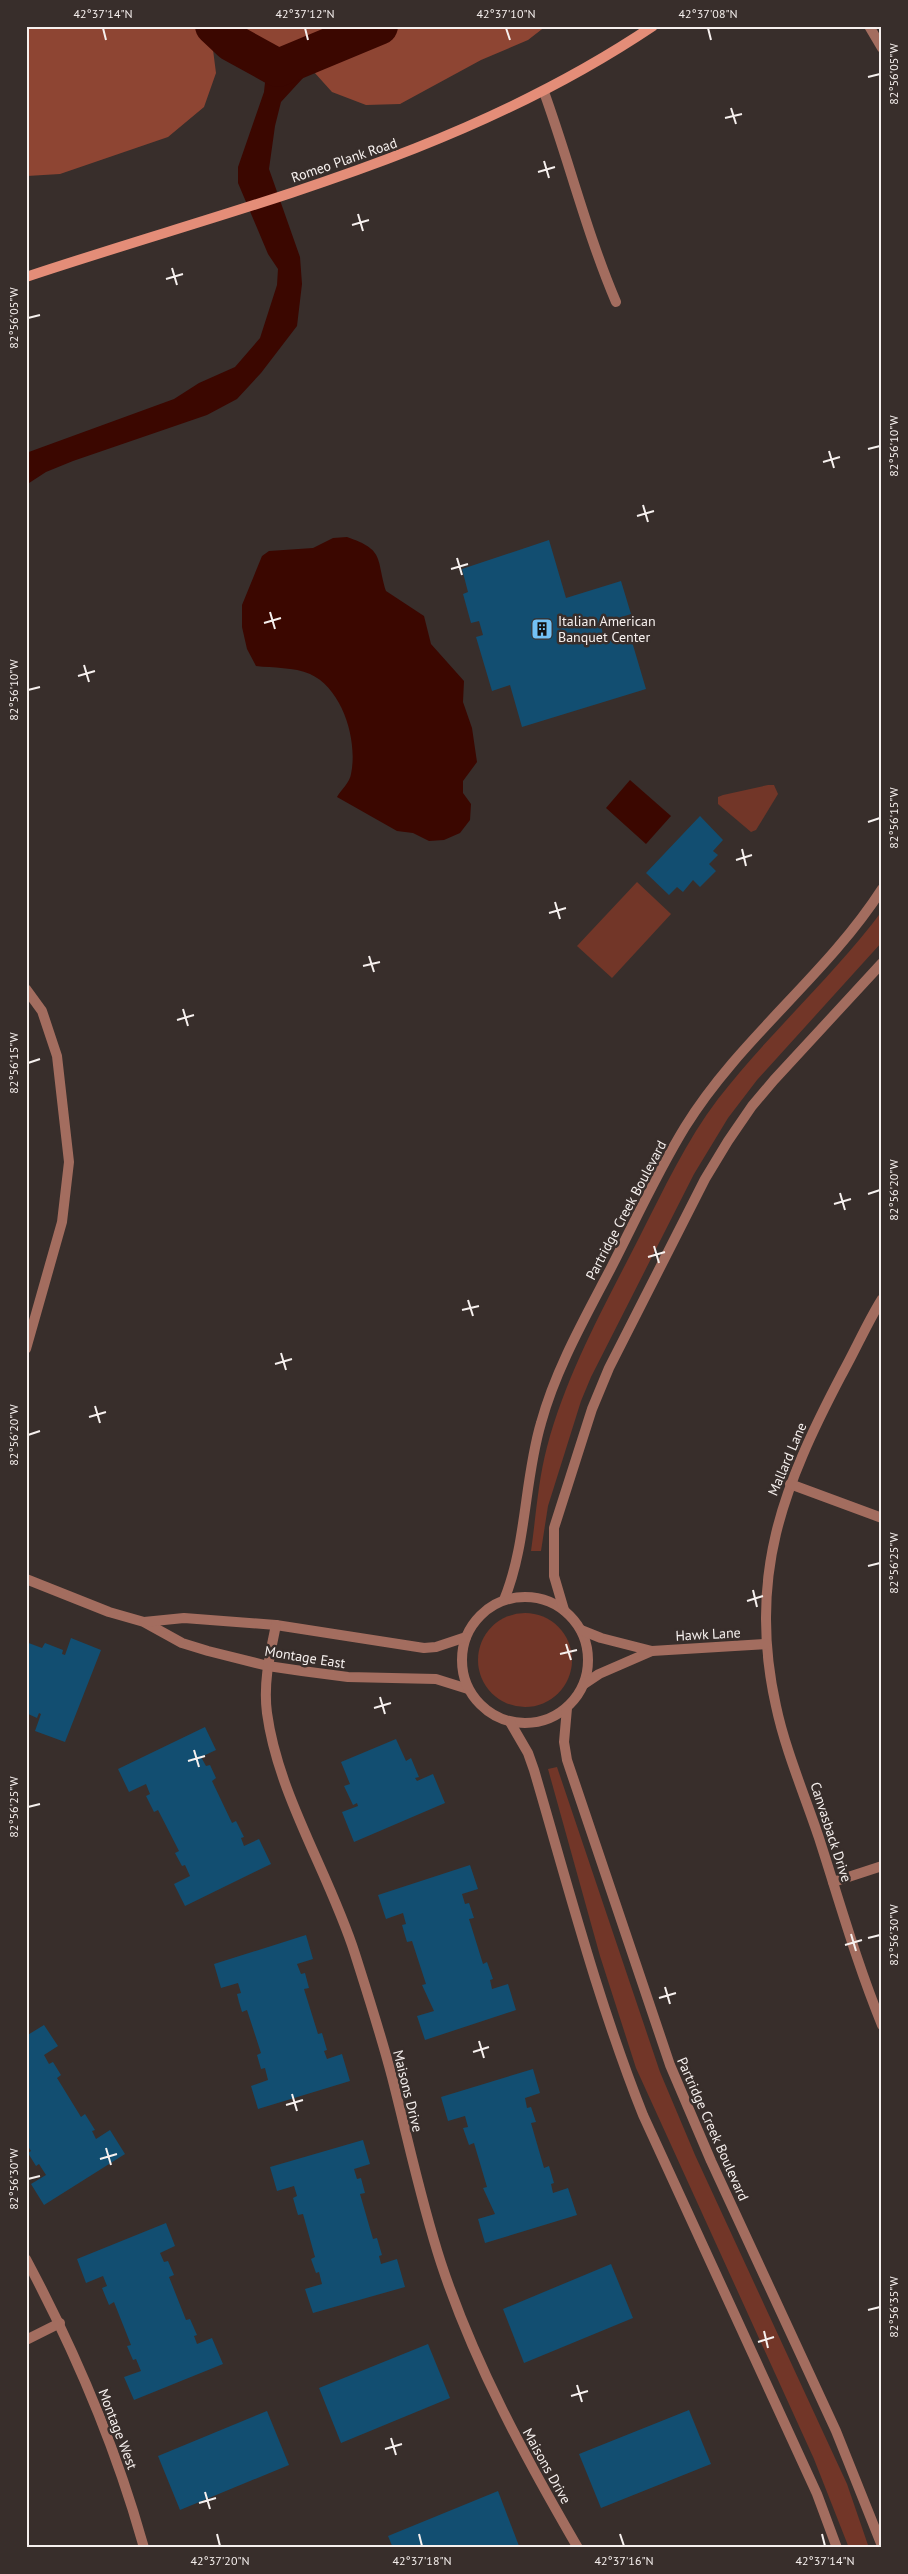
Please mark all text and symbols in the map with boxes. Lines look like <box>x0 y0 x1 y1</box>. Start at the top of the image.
text: 42°37'14"N <box>73 6 133 21</box>
text: 42°37'12"N <box>275 6 335 21</box>
text: 42°37'10"N <box>476 6 536 21</box>
text: 42°37'08"N <box>678 6 738 21</box>
text: 82°56'05"W <box>886 43 901 105</box>
street label: Romeo Plank Road <box>289 133 399 187</box>
text: 82°56'05"W <box>6 287 21 349</box>
text: 82°56'10"W <box>886 415 901 477</box>
place label: Italian American Banquet Center <box>558 612 656 646</box>
building icon: Italian American Banquet Center <box>530 617 554 641</box>
text: 82°56'10"W <box>6 659 21 721</box>
text: 82°56'15"W <box>886 787 901 849</box>
text: 82°56'15"W <box>6 1032 21 1094</box>
street label: Partridge Creek Boulevard <box>582 1137 670 1283</box>
text: 82°56'20"W <box>886 1159 901 1221</box>
text: 82°56'20"W <box>6 1404 21 1466</box>
street label: Mallard Lane <box>764 1420 810 1498</box>
text: 82°56'25"W <box>886 1532 901 1594</box>
street label: Hawk Lane <box>675 1623 741 1645</box>
street label: Montage East <box>263 1642 347 1672</box>
text: 82°56'25"W <box>6 1776 21 1838</box>
street label: Canvasback Drive <box>806 1780 856 1884</box>
text: 82°56'30"W <box>886 1904 901 1966</box>
street label: Maisons Drive <box>389 2048 427 2134</box>
street label: Partridge Creek Boulevard <box>673 2054 753 2204</box>
text: 82°56'30"W <box>6 2148 21 2210</box>
text: 82°56'35"W <box>886 2276 901 2338</box>
street label: Montage West <box>94 2386 142 2472</box>
street label: Maisons Drive <box>519 2425 575 2507</box>
text: 42°37'20"N <box>190 2553 250 2568</box>
text: 42°37'18"N <box>392 2553 452 2568</box>
text: 42°37'16"N <box>594 2553 654 2568</box>
text: 42°37'14"N <box>795 2553 855 2568</box>

